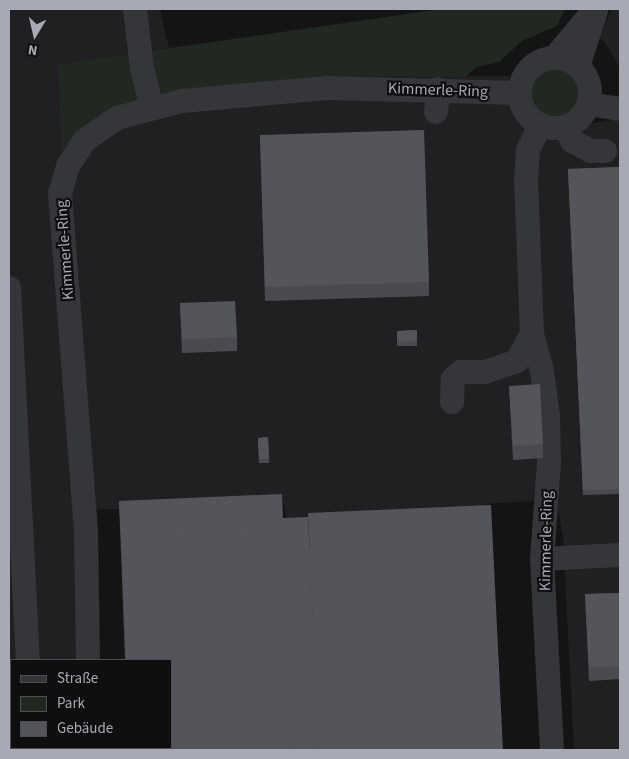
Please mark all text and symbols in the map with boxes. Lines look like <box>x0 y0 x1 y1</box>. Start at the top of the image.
north arrow <box>10 10 60 60</box>
text: N <box>26 39 39 60</box>
street label: Kimmerle-Ring <box>388 79 488 101</box>
street label: Kimmerle-Ring <box>52 199 78 301</box>
street label: Kimmerle-Ring <box>536 491 556 591</box>
legend <box>10 659 172 749</box>
text: Straße <box>57 668 98 689</box>
text: Park <box>57 693 85 714</box>
text: Gebäude <box>57 718 113 739</box>

